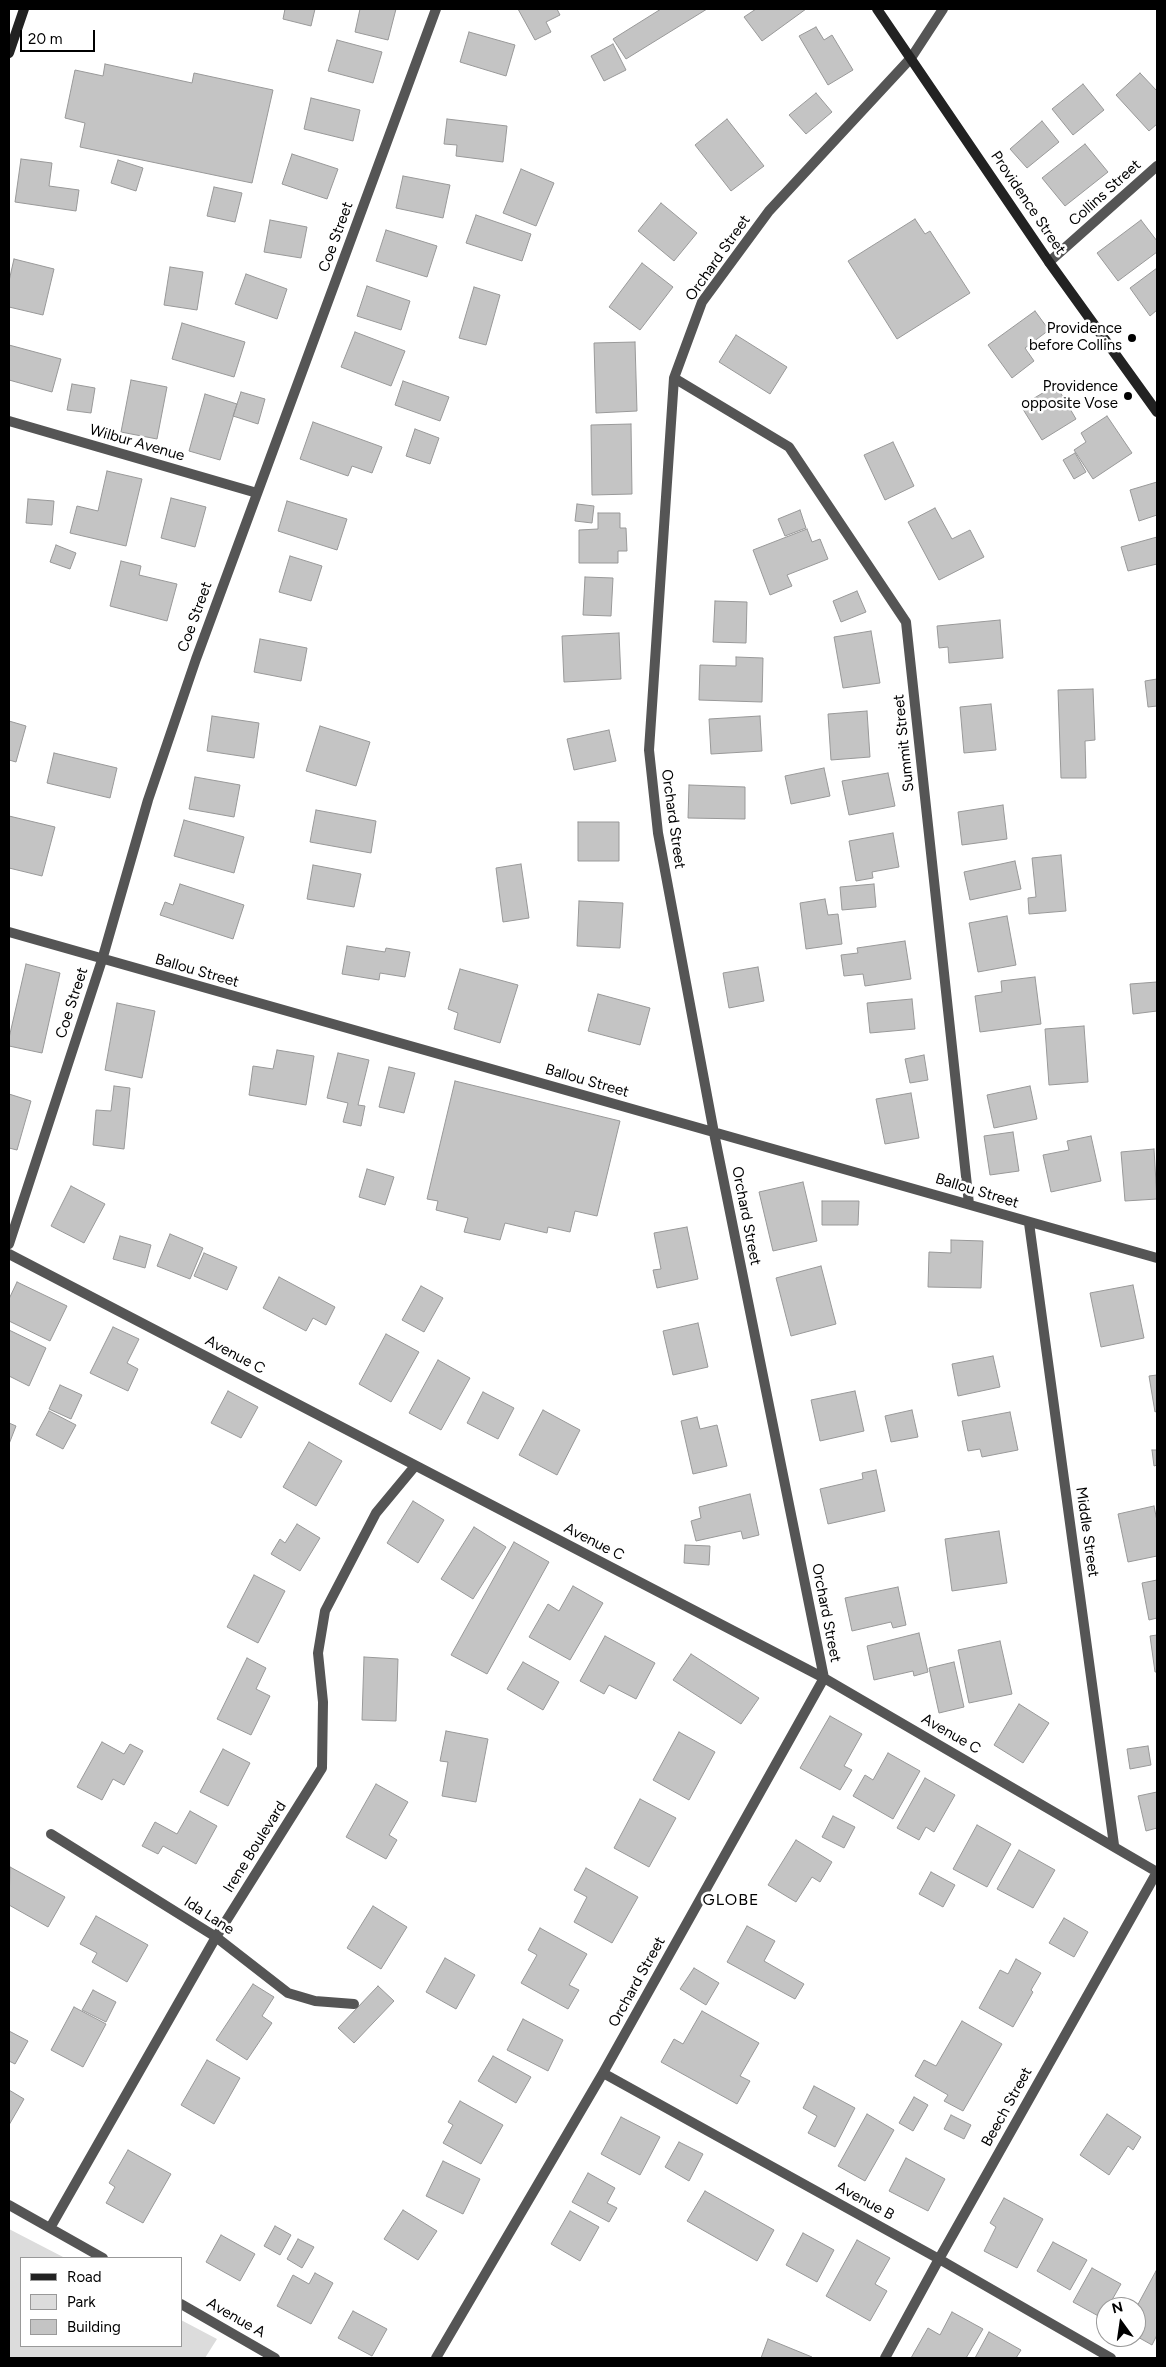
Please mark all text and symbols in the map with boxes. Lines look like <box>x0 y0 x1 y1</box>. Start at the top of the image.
scale bar <box>22 20 98 52</box>
text: 20 m <box>28 30 62 48</box>
street label: Providence Street <box>987 148 1069 258</box>
street label: Collins Street <box>1065 156 1145 230</box>
street label: Coe Street <box>315 199 357 275</box>
street label: Orchard Street <box>682 212 754 304</box>
place label: Providence before Collins <box>1029 320 1122 355</box>
marker: Providence before Collins <box>1126 332 1138 344</box>
place label: Providence opposite Vose <box>1021 378 1118 413</box>
marker: Providence opposite Vose <box>1122 390 1134 402</box>
street label: Wilbur Avenue <box>87 421 187 465</box>
street label: Coe Street <box>174 579 216 655</box>
street label: Summit Street <box>890 693 918 793</box>
street label: Orchard Street <box>657 768 689 870</box>
street label: Ballou Street <box>153 950 241 992</box>
street label: Coe Street <box>52 965 92 1041</box>
street label: Ballou Street <box>543 1060 631 1102</box>
street label: Orchard Street <box>728 1165 764 1267</box>
street label: Ballou Street <box>933 1170 1021 1212</box>
street label: Avenue C <box>202 1332 268 1378</box>
street label: Middle Street <box>1072 1486 1102 1578</box>
street label: Avenue C <box>561 1519 627 1565</box>
street label: Orchard Street <box>808 1562 844 1664</box>
street label: Avenue C <box>918 1710 984 1758</box>
street label: Irene Boulevard <box>220 1798 290 1896</box>
district label: GLOBE <box>702 1890 760 1910</box>
street label: Ida Lane <box>181 1893 237 1939</box>
street label: Orchard Street <box>605 1934 669 2030</box>
street label: Beech Street <box>978 2064 1036 2150</box>
street label: Avenue B <box>833 2178 897 2224</box>
legend <box>20 2257 182 2347</box>
text: Road <box>67 2268 102 2286</box>
text: Park <box>67 2293 96 2311</box>
street label: Avenue A <box>204 2294 268 2342</box>
north arrow <box>1096 2297 1146 2347</box>
text: N <box>1110 2298 1125 2317</box>
text: Building <box>67 2318 121 2336</box>

